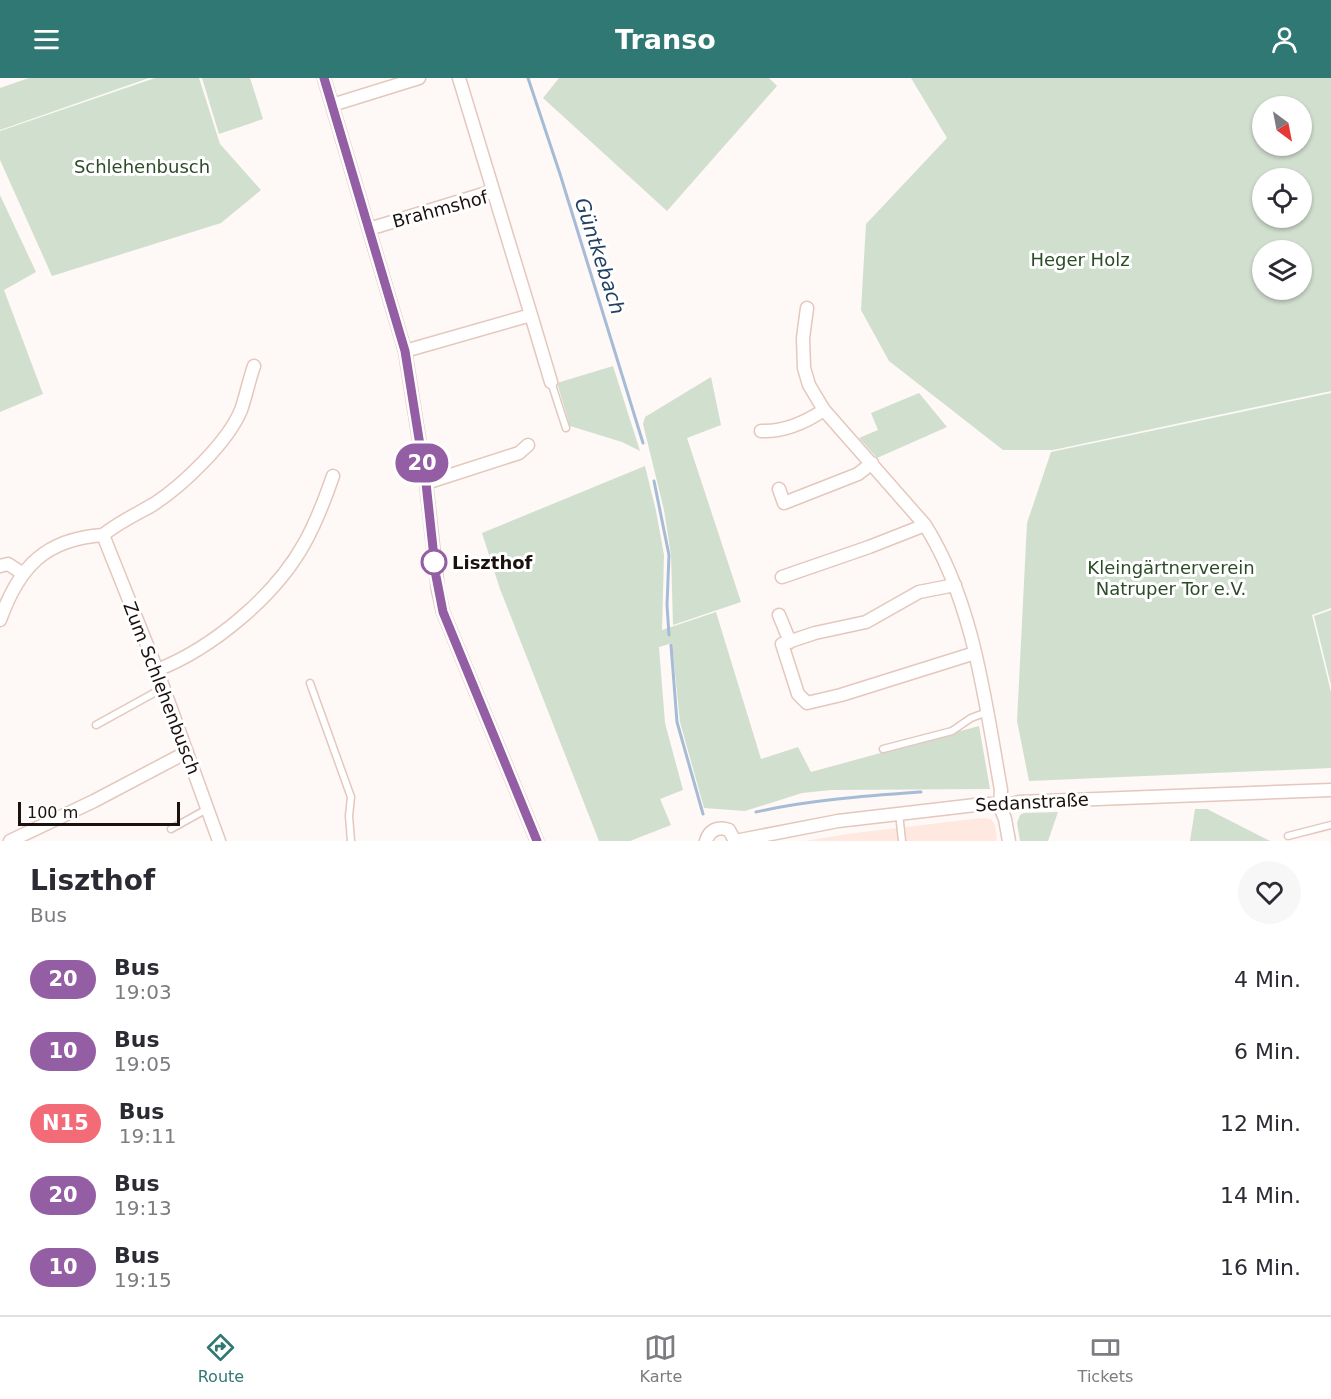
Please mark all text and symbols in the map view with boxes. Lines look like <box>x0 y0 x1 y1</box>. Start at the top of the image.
icon: menu <box>30 23 63 56</box>
icon: person <box>1268 23 1301 56</box>
text: Transo <box>615 24 716 55</box>
north arrow <box>1252 96 1312 156</box>
map controls <box>1252 96 1312 300</box>
park label: Schlehenbusch <box>74 156 210 177</box>
button: locate <box>1252 168 1312 228</box>
street label: Brahmshof <box>390 186 491 232</box>
water label: Güntkebach <box>570 195 630 317</box>
button: layers <box>1252 240 1312 300</box>
park label: Heger Holz <box>1030 249 1130 270</box>
line badge: 20 <box>395 444 449 482</box>
text: 20 <box>407 451 437 475</box>
marker: Liszthof <box>421 549 447 575</box>
place label: Liszthof <box>452 552 533 573</box>
park label: Kleingärtnerverein Natruper Tor e.V. <box>1087 557 1255 599</box>
street label: Zum Schlehenbusch <box>119 599 205 777</box>
street label: Sedanstraße <box>975 789 1089 815</box>
scale bar <box>18 799 180 826</box>
text: 100 m <box>27 803 78 822</box>
button: heart <box>1238 861 1301 924</box>
text: Liszthof <box>30 864 155 897</box>
text: Bus <box>30 903 67 927</box>
text: Bus <box>114 955 160 980</box>
text: 20 <box>48 967 78 991</box>
text: 4 Min. <box>1234 967 1301 992</box>
text: 19:03 <box>114 980 172 1004</box>
text: Bus <box>114 1027 160 1052</box>
text: 10 <box>48 1039 78 1063</box>
text: 6 Min. <box>1234 1039 1301 1064</box>
text: 19:05 <box>114 1052 172 1076</box>
text: Bus <box>119 1099 164 1124</box>
text: N15 <box>42 1111 89 1135</box>
text: 12 Min. <box>1220 1111 1301 1136</box>
text: 19:11 <box>119 1124 176 1148</box>
text: Bus <box>114 1171 160 1196</box>
text: 20 <box>48 1183 78 1207</box>
text: 14 Min. <box>1220 1183 1301 1208</box>
text: 19:13 <box>114 1196 172 1220</box>
text: Bus <box>114 1243 160 1268</box>
text: 10 <box>48 1255 78 1279</box>
text: 16 Min. <box>1220 1255 1301 1280</box>
text: 19:15 <box>114 1268 172 1292</box>
tab: Route <box>198 1331 244 1386</box>
tab: Karte <box>640 1331 682 1386</box>
tab: Tickets <box>1078 1331 1133 1386</box>

